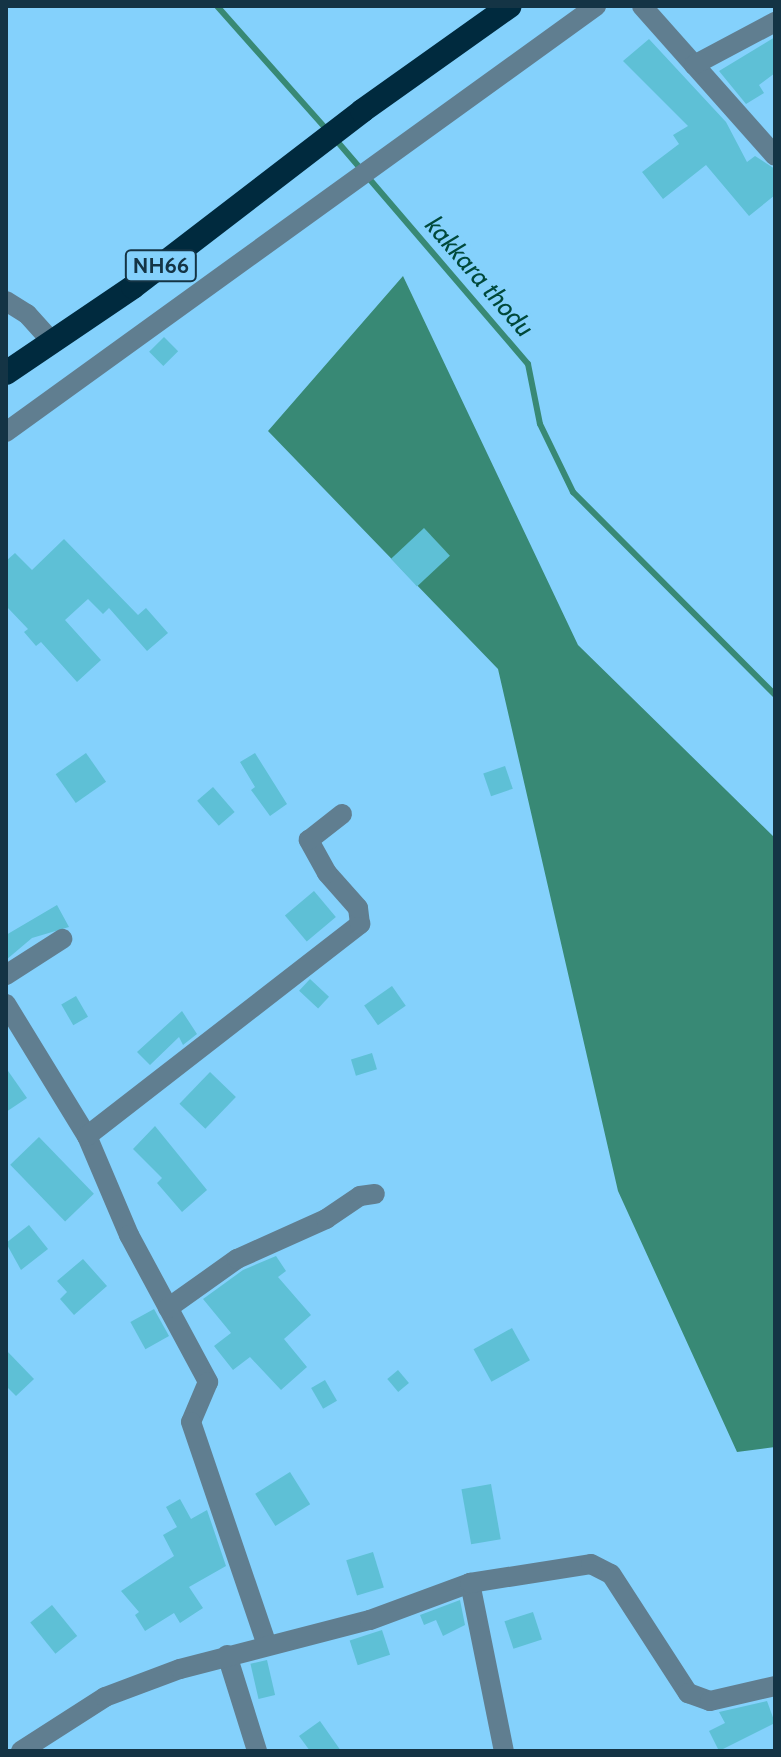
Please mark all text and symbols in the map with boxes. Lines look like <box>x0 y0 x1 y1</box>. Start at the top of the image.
water label: kakkara thodu <box>418 210 540 344</box>
road number: NH66 <box>123 248 199 284</box>

